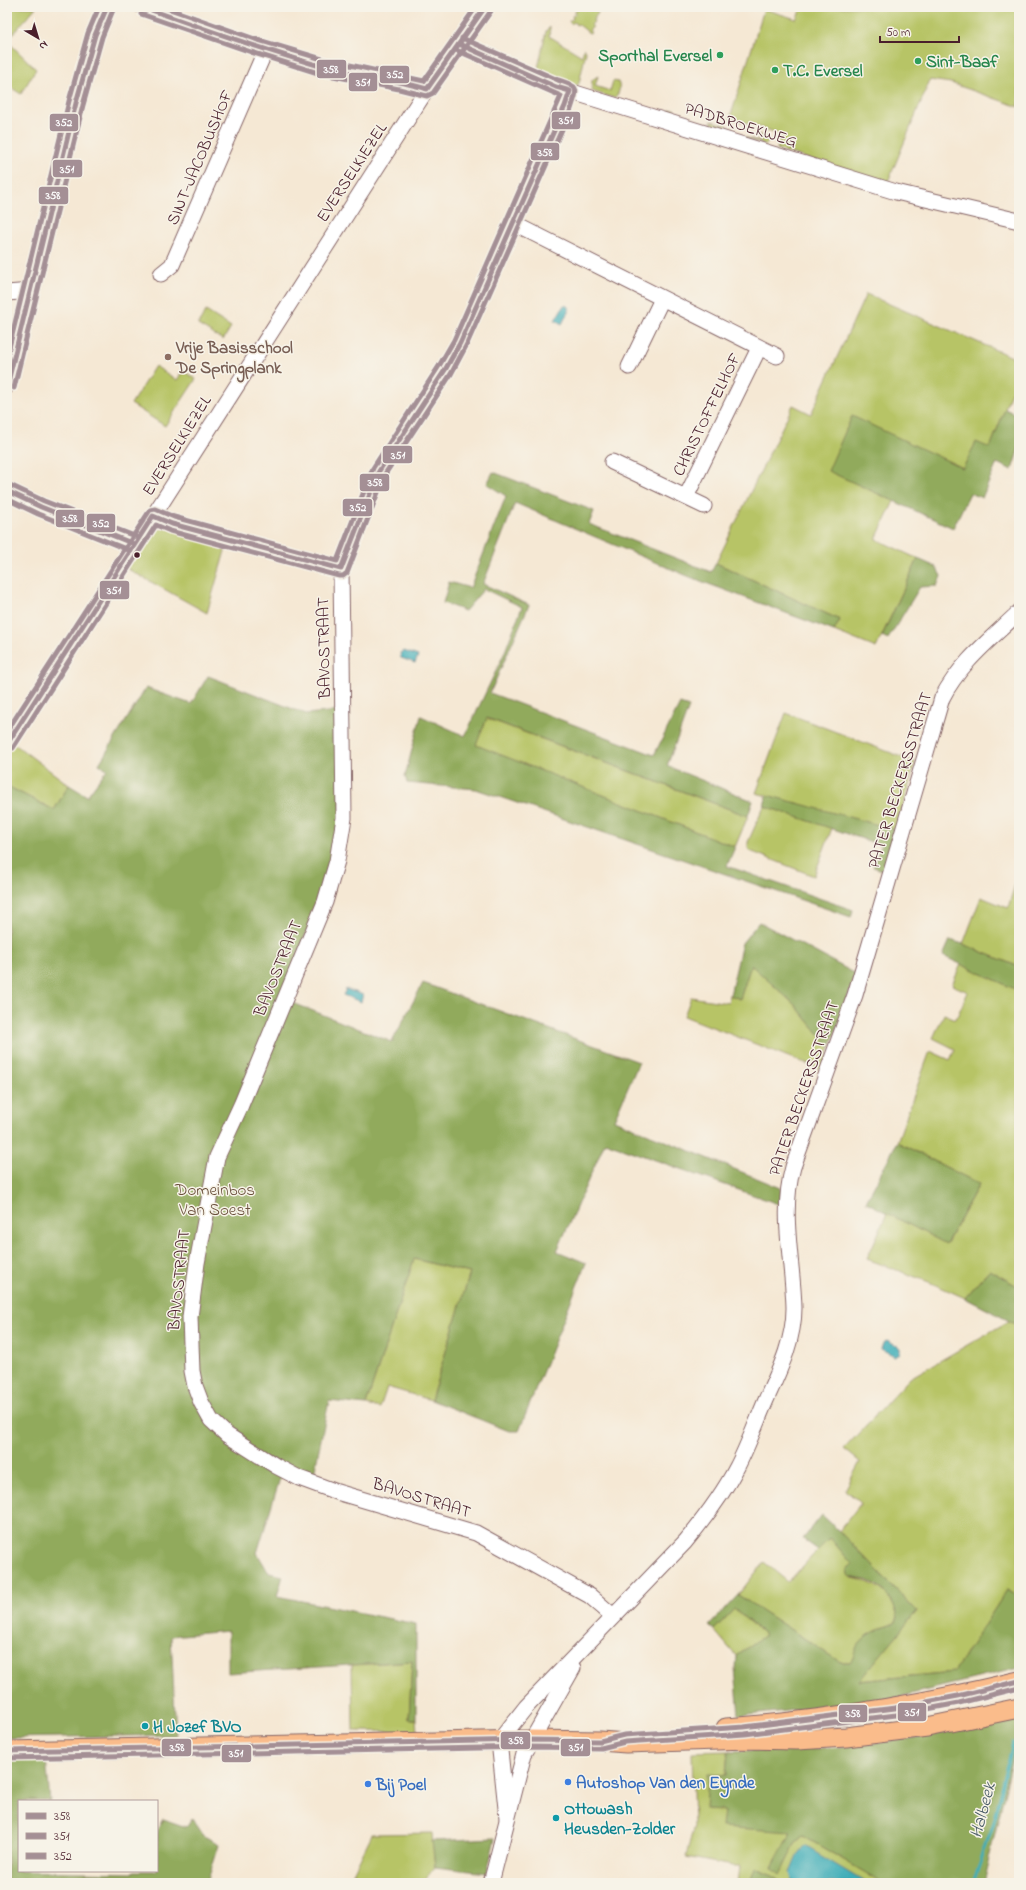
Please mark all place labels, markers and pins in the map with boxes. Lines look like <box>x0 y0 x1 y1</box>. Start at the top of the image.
place label: Sporthal Eversel <box>598 44 712 69</box>
marker: Sporthal Eversel <box>715 50 725 60</box>
place label: Sint-Baaf <box>926 50 999 75</box>
marker: Sint-Baaf <box>913 56 923 66</box>
place label: T.C. Eversel <box>783 59 863 84</box>
marker: T.C. Eversel <box>770 65 780 75</box>
place label: Vrije Basisschool De Springplank <box>175 336 293 383</box>
marker: Vrije Basisschool De Springplank <box>163 352 173 362</box>
unlabelled marker <box>132 550 142 560</box>
place label: H Jozef BVO <box>153 1715 242 1740</box>
marker: H Jozef BVO <box>140 1721 150 1731</box>
place label: Autoshop Van den Eynde <box>576 1771 756 1798</box>
place label: Bij Poel <box>375 1773 426 1798</box>
marker: Autoshop Van den Eynde <box>563 1777 573 1787</box>
marker: Bij Poel <box>363 1779 373 1789</box>
place label: Ottowash Heusden-Zolder <box>564 1797 676 1842</box>
marker: Ottowash Heusden-Zolder <box>551 1813 561 1823</box>

